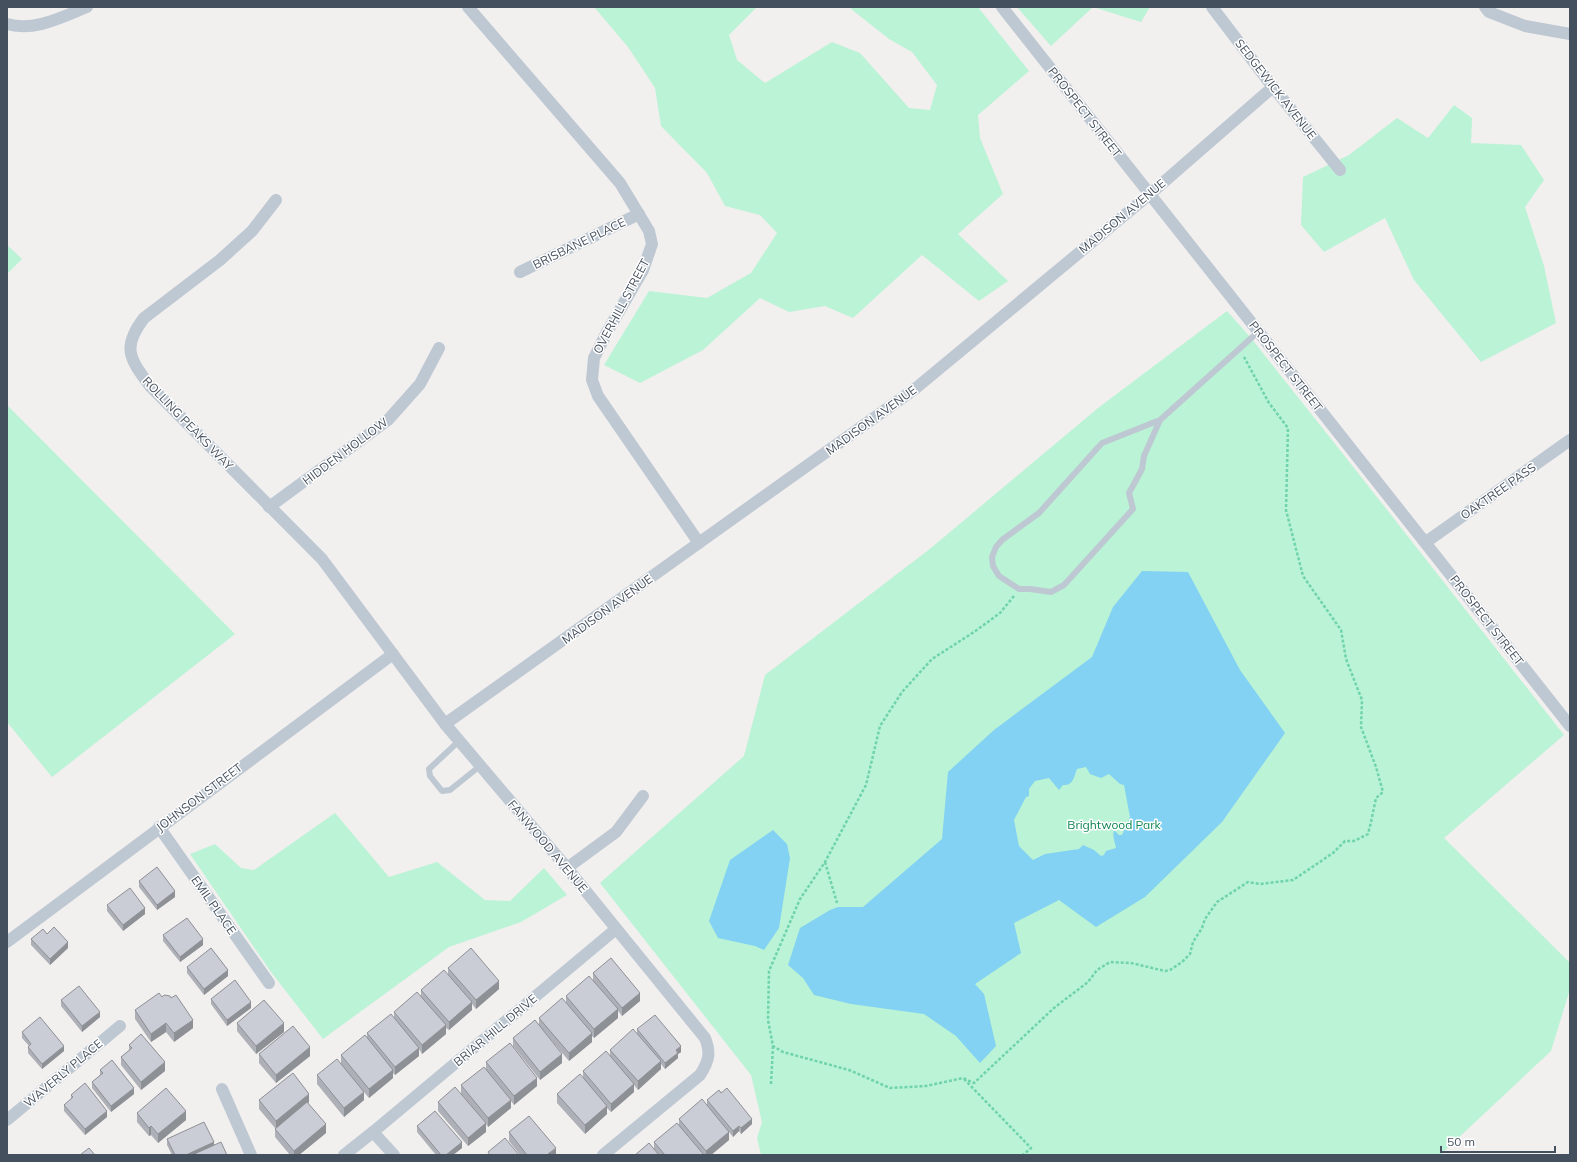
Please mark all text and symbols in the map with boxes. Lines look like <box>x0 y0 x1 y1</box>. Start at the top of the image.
street label: SEDGEWICK AVENUE <box>1232 36 1320 142</box>
street label: PROSPECT STREET <box>1045 64 1125 161</box>
street label: MADISON AVENUE <box>1076 175 1168 257</box>
street label: BRISBANE PLACE <box>530 214 628 272</box>
street label: OVERHILL STREET <box>590 255 653 356</box>
street label: PROSPECT STREET <box>1246 318 1326 415</box>
street label: ROLLING PEAKS WAY <box>140 373 237 473</box>
street label: MADISON AVENUE <box>823 382 919 458</box>
street label: HIDDEN HOLLOW <box>299 414 391 488</box>
street label: OAKTREE PASS <box>1457 459 1539 523</box>
street label: MADISON AVENUE <box>559 571 655 647</box>
street label: PROSPECT STREET <box>1447 572 1527 669</box>
street label: JOHNSON STREET <box>153 759 246 834</box>
street label: FANWOOD AVENUE <box>505 797 591 895</box>
park label: Brightwood Park <box>1067 817 1162 832</box>
street label: EMIL PLACE <box>188 873 240 937</box>
street label: BRIAR HILL DRIVE <box>450 991 540 1069</box>
street label: WAVERLY PLACE <box>21 1036 105 1110</box>
scale bar <box>1441 1128 1555 1154</box>
text: 50 m <box>1447 1134 1475 1149</box>

